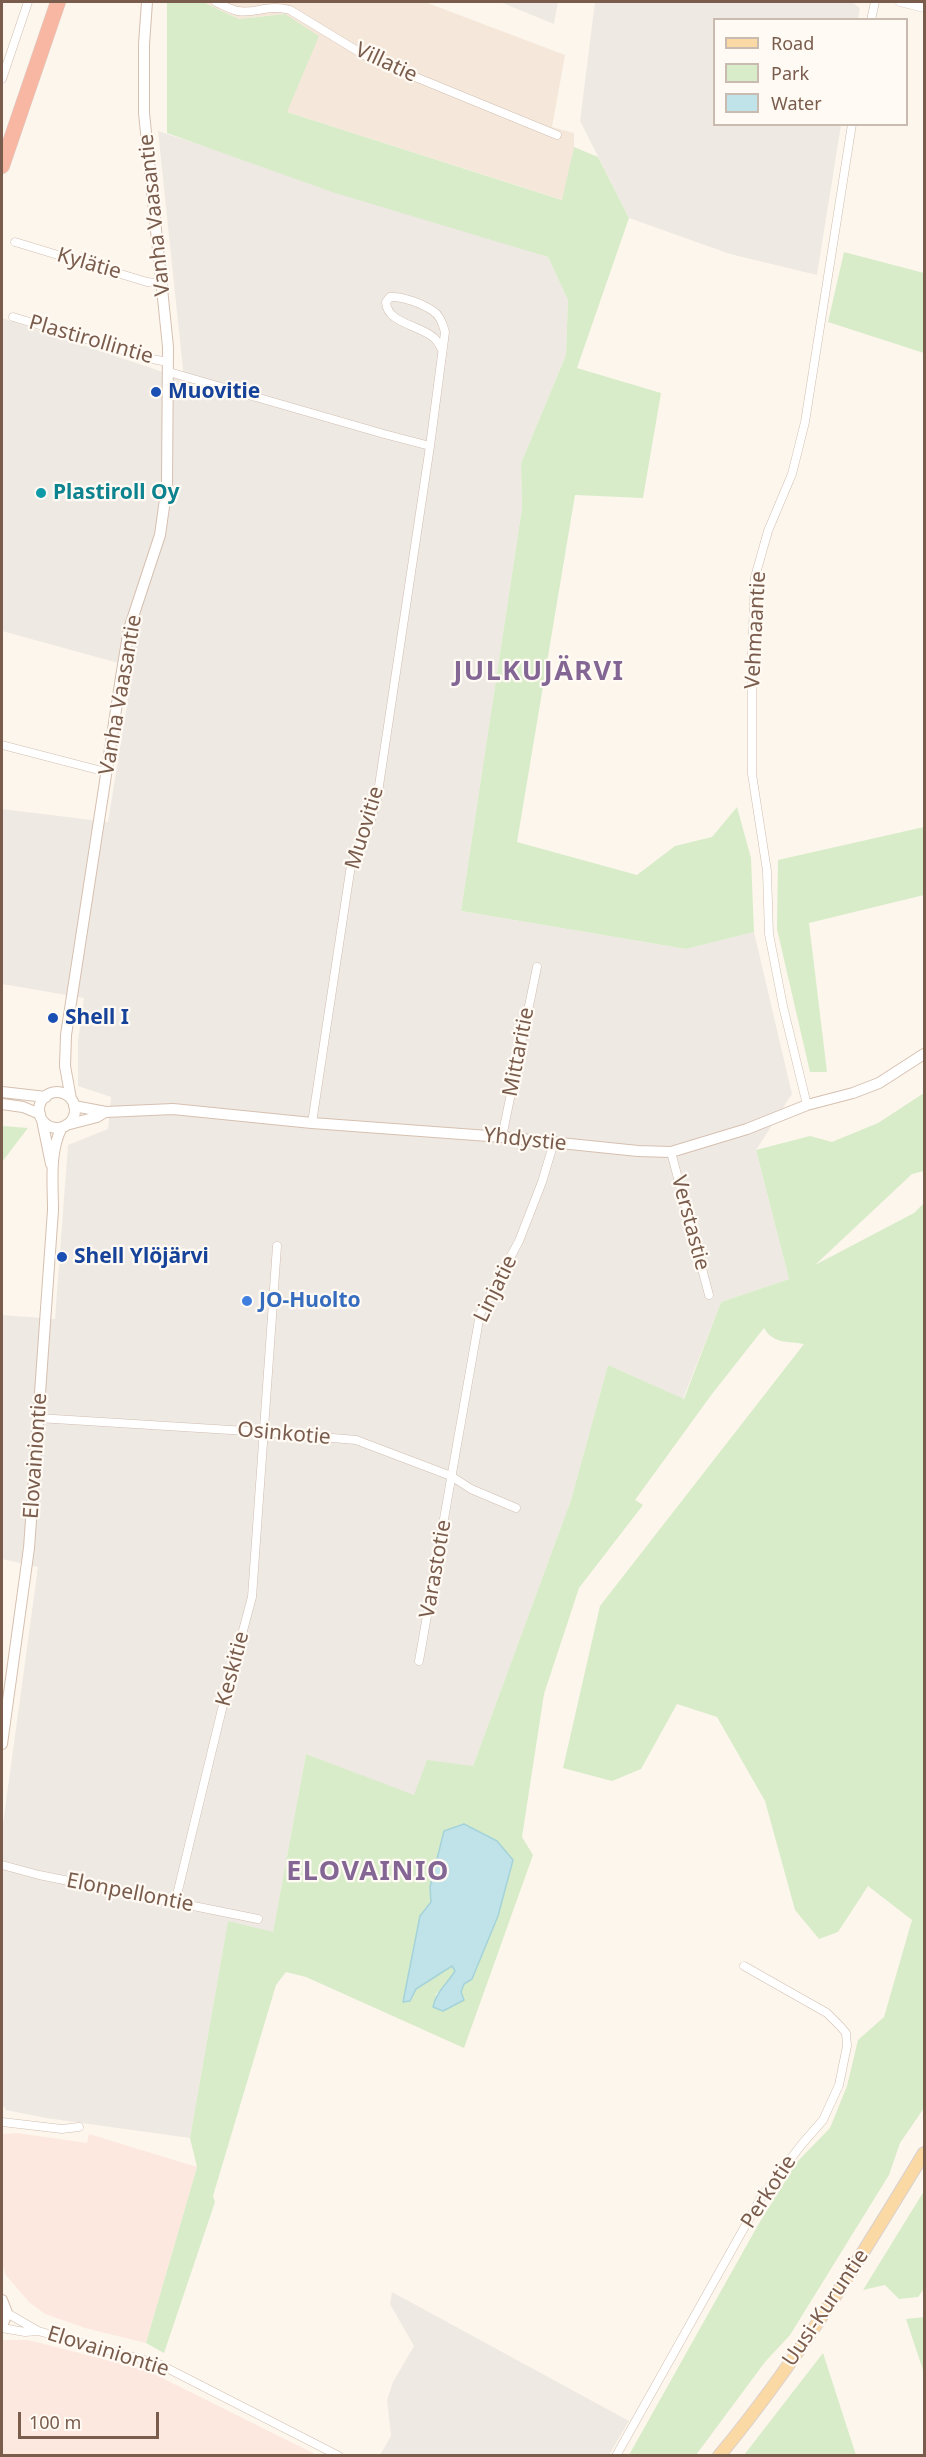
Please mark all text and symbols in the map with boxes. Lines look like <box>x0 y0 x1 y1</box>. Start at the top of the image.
legend <box>713 18 908 126</box>
text: Road <box>771 31 814 55</box>
street label: Villatie <box>351 38 421 88</box>
text: Park <box>771 61 809 85</box>
text: Water <box>771 91 822 115</box>
street label: Vanha Vaasantie <box>134 133 176 297</box>
street label: Kylätie <box>54 243 124 285</box>
street label: Plastirollintie <box>26 310 156 370</box>
place label: Muovitie <box>168 379 260 405</box>
marker: Muovitie <box>149 385 163 399</box>
place label: Plastiroll Oy <box>53 480 179 506</box>
marker: Plastiroll Oy <box>34 486 48 500</box>
street label: Vehmaantie <box>740 570 772 690</box>
street label: Vanha Vaasantie <box>94 613 148 777</box>
district label: JULKUJÄRVI <box>453 656 625 688</box>
street label: Muovitie <box>340 784 390 872</box>
place label: Shell I <box>65 1005 129 1031</box>
street label: Mittaritie <box>498 1005 540 1099</box>
marker: Shell I <box>46 1011 60 1025</box>
street label: Yhdystie <box>482 1123 568 1157</box>
street label: Verstastie <box>665 1173 715 1273</box>
place label: Shell Ylöjärvi <box>74 1244 209 1270</box>
marker: Shell Ylöjärvi <box>55 1250 69 1264</box>
street label: Linjatie <box>469 1251 523 1327</box>
place label: JO-Huolto <box>259 1288 361 1314</box>
marker: JO-Huolto <box>240 1294 254 1308</box>
street label: Elovainiontie <box>19 1392 53 1520</box>
street label: Osinkotie <box>236 1417 332 1451</box>
street label: Varastotie <box>415 1518 457 1620</box>
street label: Keskitie <box>211 1629 255 1709</box>
district label: ELOVAINIO <box>286 1856 450 1888</box>
street label: Elonpellontie <box>64 1868 196 1918</box>
street label: Perkotie <box>736 2151 802 2233</box>
street label: Uusi-Kuruntie <box>778 2245 874 2371</box>
street label: Elovainiontie <box>44 2322 172 2382</box>
scale bar <box>21 2400 162 2438</box>
text: 100 m <box>29 2410 81 2434</box>

